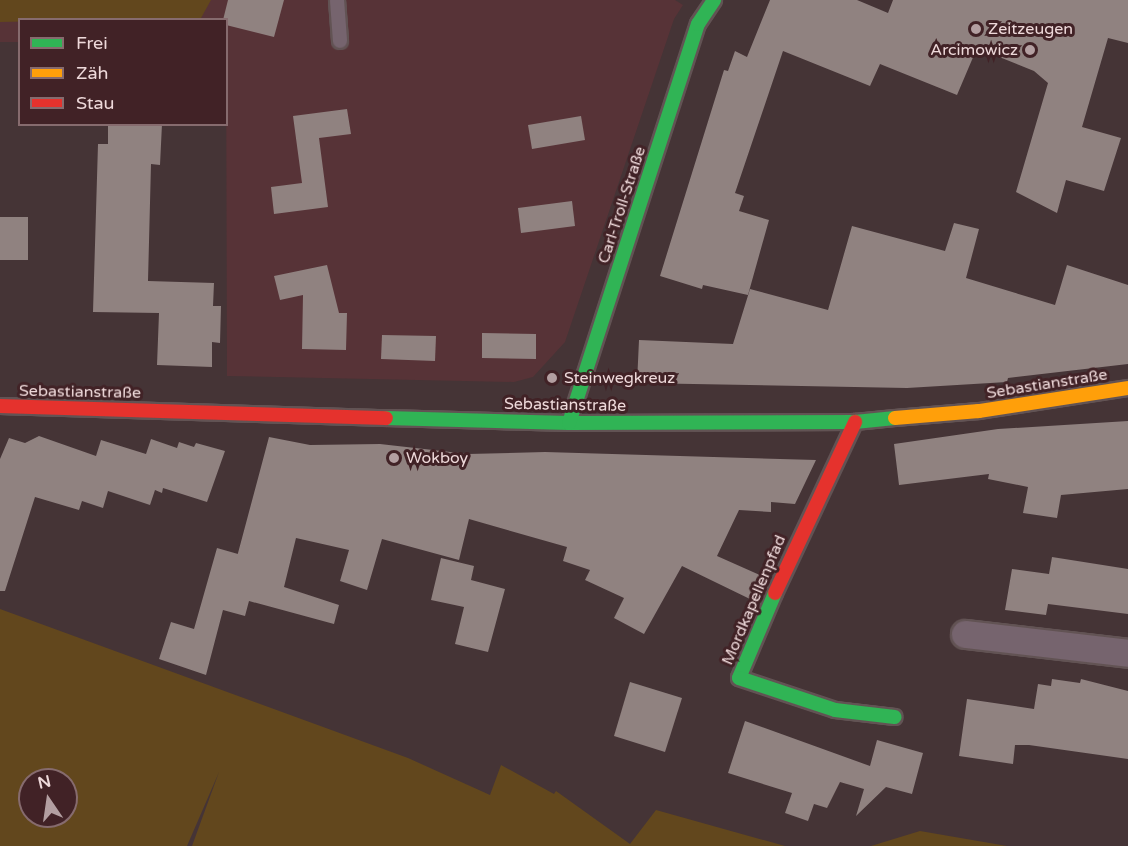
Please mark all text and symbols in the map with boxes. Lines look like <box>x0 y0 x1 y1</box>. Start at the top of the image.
legend <box>18 18 228 126</box>
place label: Zeitzeugen <box>988 19 1073 39</box>
marker: Zeitzeugen <box>969 22 983 36</box>
text: Frei <box>76 32 108 54</box>
place label: Arcimowicz <box>930 40 1018 60</box>
marker: Arcimowicz <box>1023 43 1037 57</box>
text: Zäh <box>76 62 109 84</box>
text: Stau <box>76 92 115 114</box>
street label: Carl-Troll-Straße <box>594 144 650 266</box>
street label: Sebastianstraße <box>985 365 1109 403</box>
place label: Steinwegkreuz <box>564 368 675 388</box>
marker: Steinwegkreuz <box>545 371 559 385</box>
street label: Sebastianstraße <box>19 381 141 403</box>
street label: Sebastianstraße <box>504 394 626 416</box>
place label: Wokboy <box>406 448 468 468</box>
marker: Wokboy <box>387 451 401 465</box>
street label: Mordkapellenpfad <box>718 532 790 668</box>
north arrow <box>18 768 78 828</box>
text: N <box>36 771 53 794</box>

